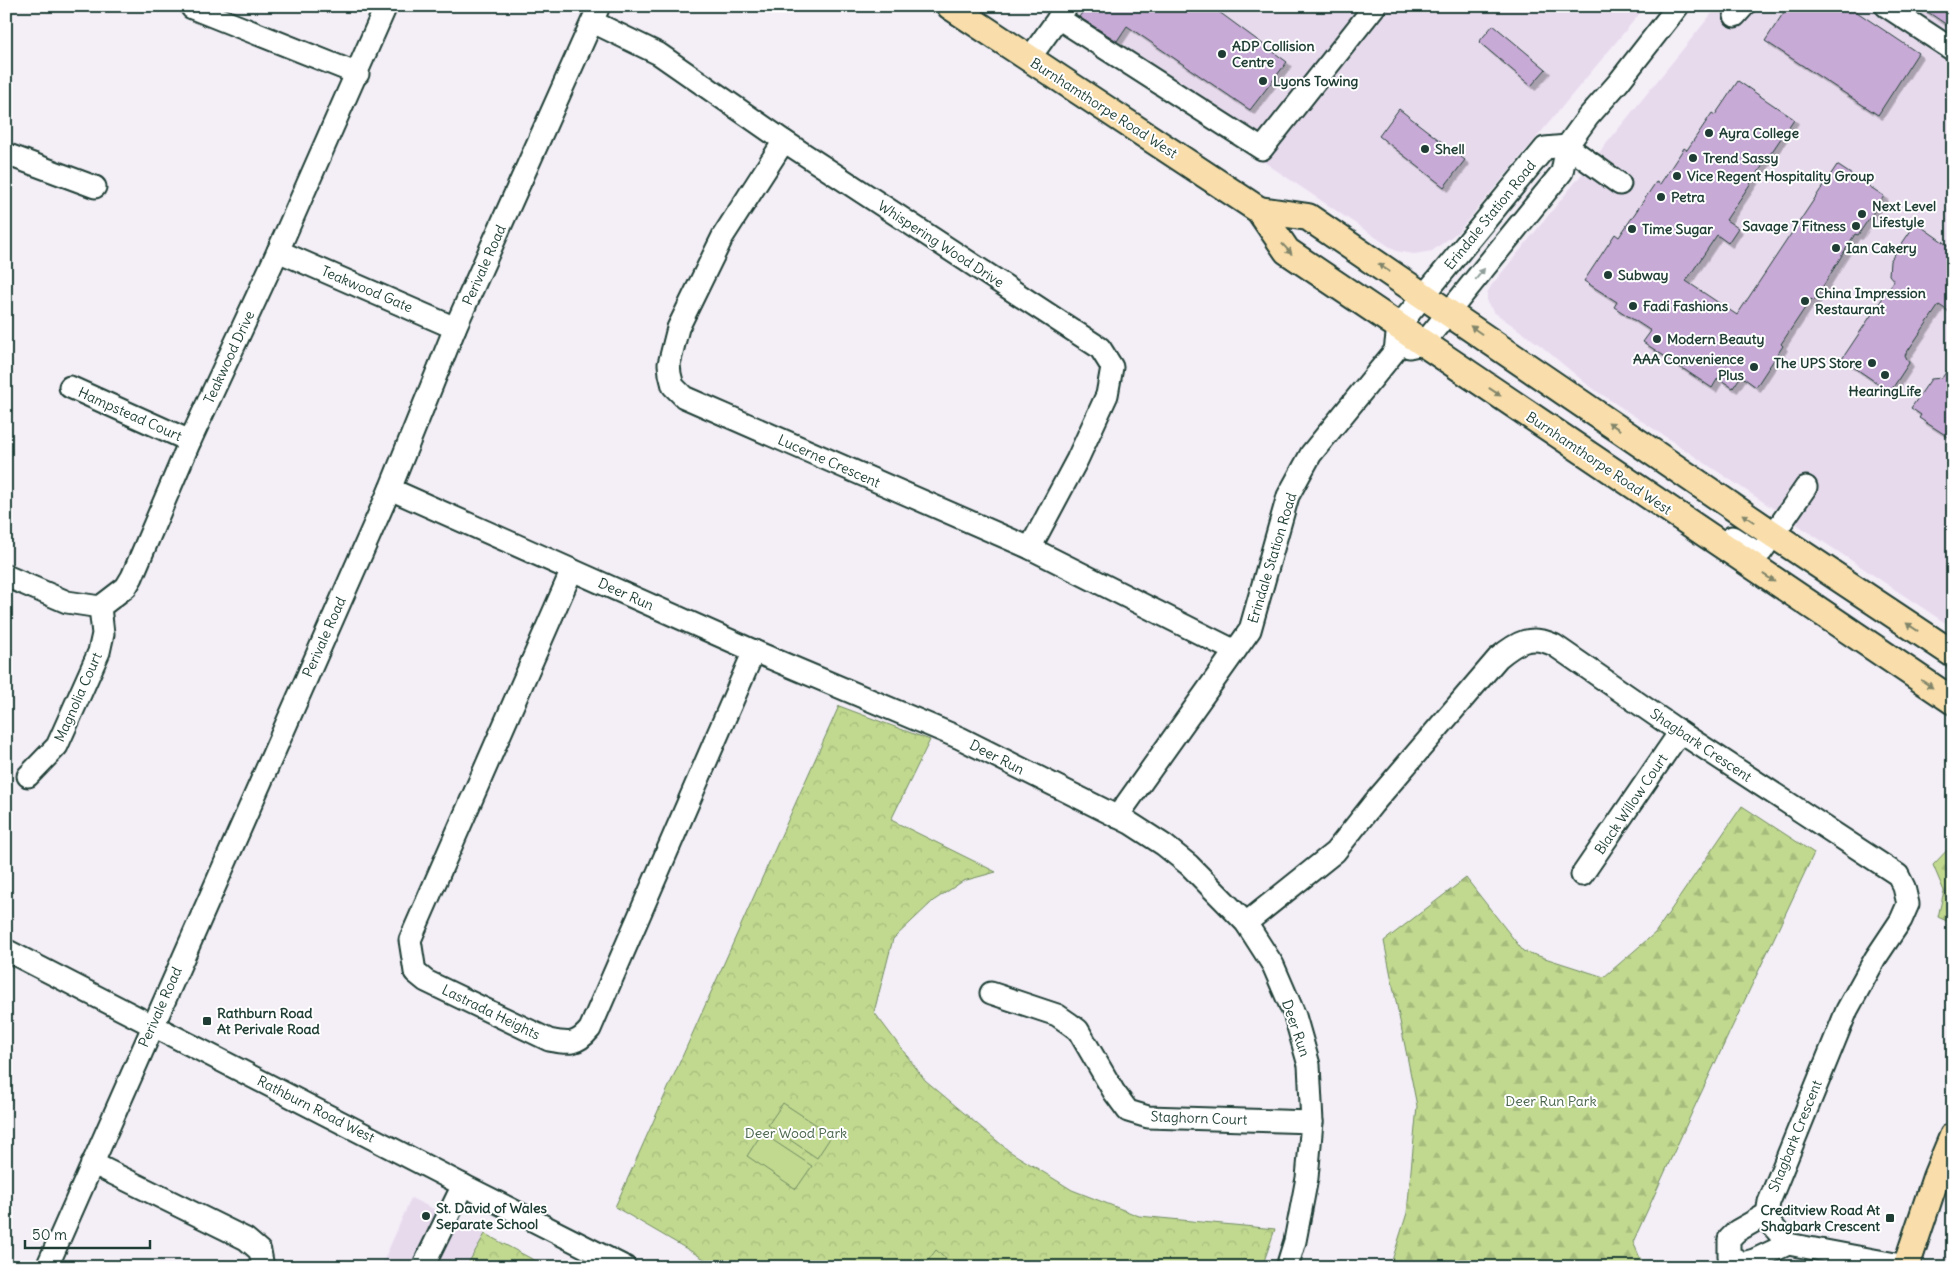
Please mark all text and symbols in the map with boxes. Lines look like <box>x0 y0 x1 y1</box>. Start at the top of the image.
place label: ADP Collision Centre <box>1232 37 1315 71</box>
marker: ADP Collision Centre <box>1216 48 1228 60</box>
street label: Burnhamthorpe Road West <box>1027 54 1181 162</box>
place label: Lyons Towing <box>1273 72 1359 90</box>
marker: Lyons Towing <box>1257 75 1269 87</box>
place label: Ayra College <box>1719 124 1799 142</box>
marker: Ayra College <box>1703 127 1715 139</box>
place label: Shell <box>1435 140 1465 158</box>
marker: Shell <box>1419 143 1431 155</box>
place label: Trend Sassy <box>1703 149 1778 167</box>
marker: Trend Sassy <box>1687 152 1699 164</box>
street label: Erindale Station Road <box>1440 157 1540 273</box>
place label: Vice Regent Hospitality Group <box>1687 167 1874 185</box>
marker: Vice Regent Hospitality Group <box>1671 170 1683 182</box>
place label: Petra <box>1671 188 1705 206</box>
marker: Petra <box>1655 191 1667 203</box>
street label: Whispering Wood Drive <box>875 197 1007 291</box>
place label: Next Level Lifestyle <box>1872 197 1936 231</box>
marker: Next Level Lifestyle <box>1856 208 1868 220</box>
place label: Savage 7 Fitness <box>1743 217 1847 235</box>
place label: Time Sugar <box>1642 220 1713 238</box>
marker: Savage 7 Fitness <box>1850 220 1862 232</box>
street label: Perivale Road <box>458 222 510 308</box>
marker: Time Sugar <box>1626 223 1638 235</box>
place label: Ian Cakery <box>1846 239 1917 257</box>
marker: Ian Cakery <box>1830 242 1842 254</box>
one-way arrow <box>1281 243 1293 255</box>
street label: Teakwood Gate <box>319 262 415 316</box>
one-way arrow <box>1377 263 1391 272</box>
place label: Subway <box>1618 266 1669 284</box>
one-way arrow <box>1474 268 1485 281</box>
marker: Subway <box>1602 269 1614 281</box>
place label: China Impression Restaurant <box>1815 284 1926 318</box>
marker: China Impression Restaurant <box>1799 295 1811 307</box>
place label: Fadi Fashions <box>1643 297 1729 315</box>
marker: Fadi Fashions <box>1627 300 1639 312</box>
street label: Teakwood Drive <box>200 308 258 406</box>
one-way arrow <box>1470 325 1483 336</box>
place label: Modern Beauty <box>1667 330 1765 348</box>
marker: Modern Beauty <box>1651 333 1663 345</box>
place label: AAA Convenience Plus <box>1633 350 1745 384</box>
place label: The UPS Store <box>1774 354 1862 372</box>
marker: The UPS Store <box>1866 357 1878 369</box>
marker: AAA Convenience Plus <box>1748 361 1760 373</box>
marker: HearingLife <box>1879 369 1891 381</box>
place label: HearingLife <box>1849 382 1922 400</box>
street label: Hampstead Court <box>75 383 185 445</box>
one-way arrow <box>1488 387 1501 397</box>
street label: Burnhamthorpe Road West <box>1523 408 1675 519</box>
one-way arrow <box>1607 421 1620 431</box>
street label: Lucerne Crescent <box>775 430 883 492</box>
street label: Erindale Station Road <box>1244 491 1300 625</box>
one-way arrow <box>1741 513 1755 523</box>
one-way arrow <box>1762 573 1776 583</box>
street label: Deer Run <box>595 574 657 614</box>
street label: Perivale Road <box>298 594 350 680</box>
one-way arrow <box>1905 623 1919 632</box>
street label: Magnolia Court <box>50 649 106 745</box>
one-way arrow <box>1920 679 1934 689</box>
street label: Shagbark Crescent <box>1647 704 1756 786</box>
street label: Deer Run <box>967 736 1027 778</box>
street label: Black Willow Court <box>1591 750 1672 858</box>
street label: Perivale Road <box>134 964 186 1050</box>
street label: Lastrada Heights <box>439 980 543 1044</box>
street label: Deer Run <box>1278 997 1314 1059</box>
place label: Rathburn Road At Perivale Road <box>217 1004 321 1038</box>
marker: Rathburn Road At Perivale Road <box>201 1015 213 1027</box>
street label: Rathburn Road West <box>254 1072 378 1147</box>
street label: Shagbark Crescent <box>1764 1077 1826 1195</box>
park label: Deer Run Park <box>1505 1092 1597 1110</box>
street label: Staghorn Court <box>1150 1107 1248 1129</box>
park label: Deer Wood Park <box>745 1124 847 1142</box>
place label: St. David of Wales Separate School <box>436 1199 548 1233</box>
place label: Creditview Road At Shagbark Crescent <box>1760 1201 1880 1235</box>
marker: St. David of Wales Separate School <box>420 1210 432 1222</box>
marker: Creditview Road At Shagbark Crescent <box>1884 1212 1896 1224</box>
scale bar <box>25 1218 150 1250</box>
text: 50 m <box>32 1225 67 1244</box>

